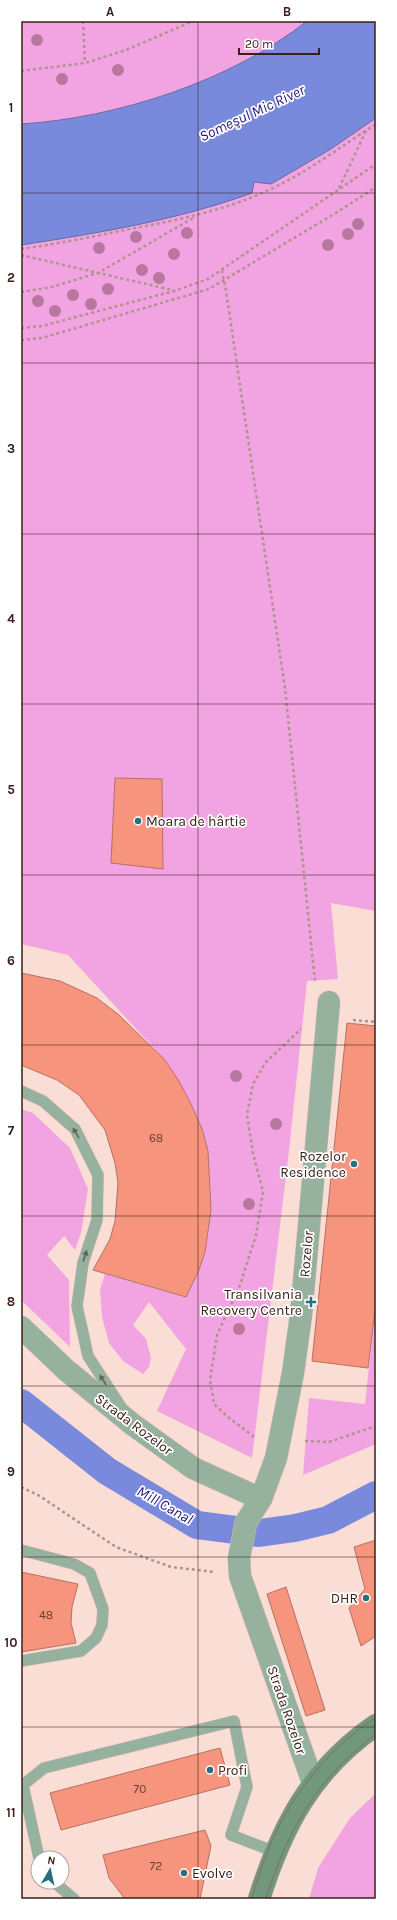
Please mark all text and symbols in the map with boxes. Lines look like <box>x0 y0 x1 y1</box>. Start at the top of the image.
text: A <box>106 4 114 19</box>
text: B <box>283 4 291 19</box>
scale bar <box>239 30 319 56</box>
text: 20 m <box>245 37 273 51</box>
water label: Someşul Mic River <box>196 80 308 145</box>
text: 1 <box>9 100 13 115</box>
text: 2 <box>7 270 15 285</box>
text: 3 <box>7 441 15 456</box>
text: 4 <box>7 611 15 626</box>
text: 5 <box>7 782 15 797</box>
place label: Moara de hârtie <box>146 813 246 830</box>
marker: Moara de hârtie <box>133 816 143 826</box>
text: 6 <box>7 953 15 968</box>
text: 7 <box>8 1123 15 1138</box>
one-way arrow <box>73 1127 80 1139</box>
house number: 68 <box>149 1131 163 1145</box>
place label: Rozelor Residence <box>280 1148 347 1181</box>
marker: Rozelor Residence <box>349 1159 359 1169</box>
street label: Rozelor <box>296 1229 317 1278</box>
one-way arrow <box>82 1250 88 1262</box>
place label: Transilvania Recovery Centre <box>201 1286 302 1319</box>
text: 8 <box>7 1294 15 1309</box>
marker: Transilvania Recovery Centre <box>305 1296 317 1308</box>
one-way arrow <box>100 1374 107 1385</box>
street label: Strada Rozelor <box>92 1390 177 1460</box>
text: 9 <box>7 1464 15 1479</box>
water label: Mill Canal <box>134 1482 196 1528</box>
place label: DHR <box>331 1590 358 1607</box>
marker: DHR <box>361 1593 371 1603</box>
house number: 48 <box>39 1608 53 1622</box>
text: 10 <box>5 1635 17 1650</box>
street label: Strada Rozelor <box>263 1664 310 1758</box>
place label: Profi <box>218 1762 247 1779</box>
marker: Profi <box>205 1765 215 1775</box>
house number: 70 <box>134 1782 146 1796</box>
text: 11 <box>6 1805 16 1820</box>
north arrow <box>30 1850 70 1890</box>
text: N <box>47 1854 56 1868</box>
house number: 72 <box>150 1859 162 1873</box>
place label: Evolve <box>192 1865 233 1882</box>
marker: Evolve <box>179 1868 189 1878</box>

